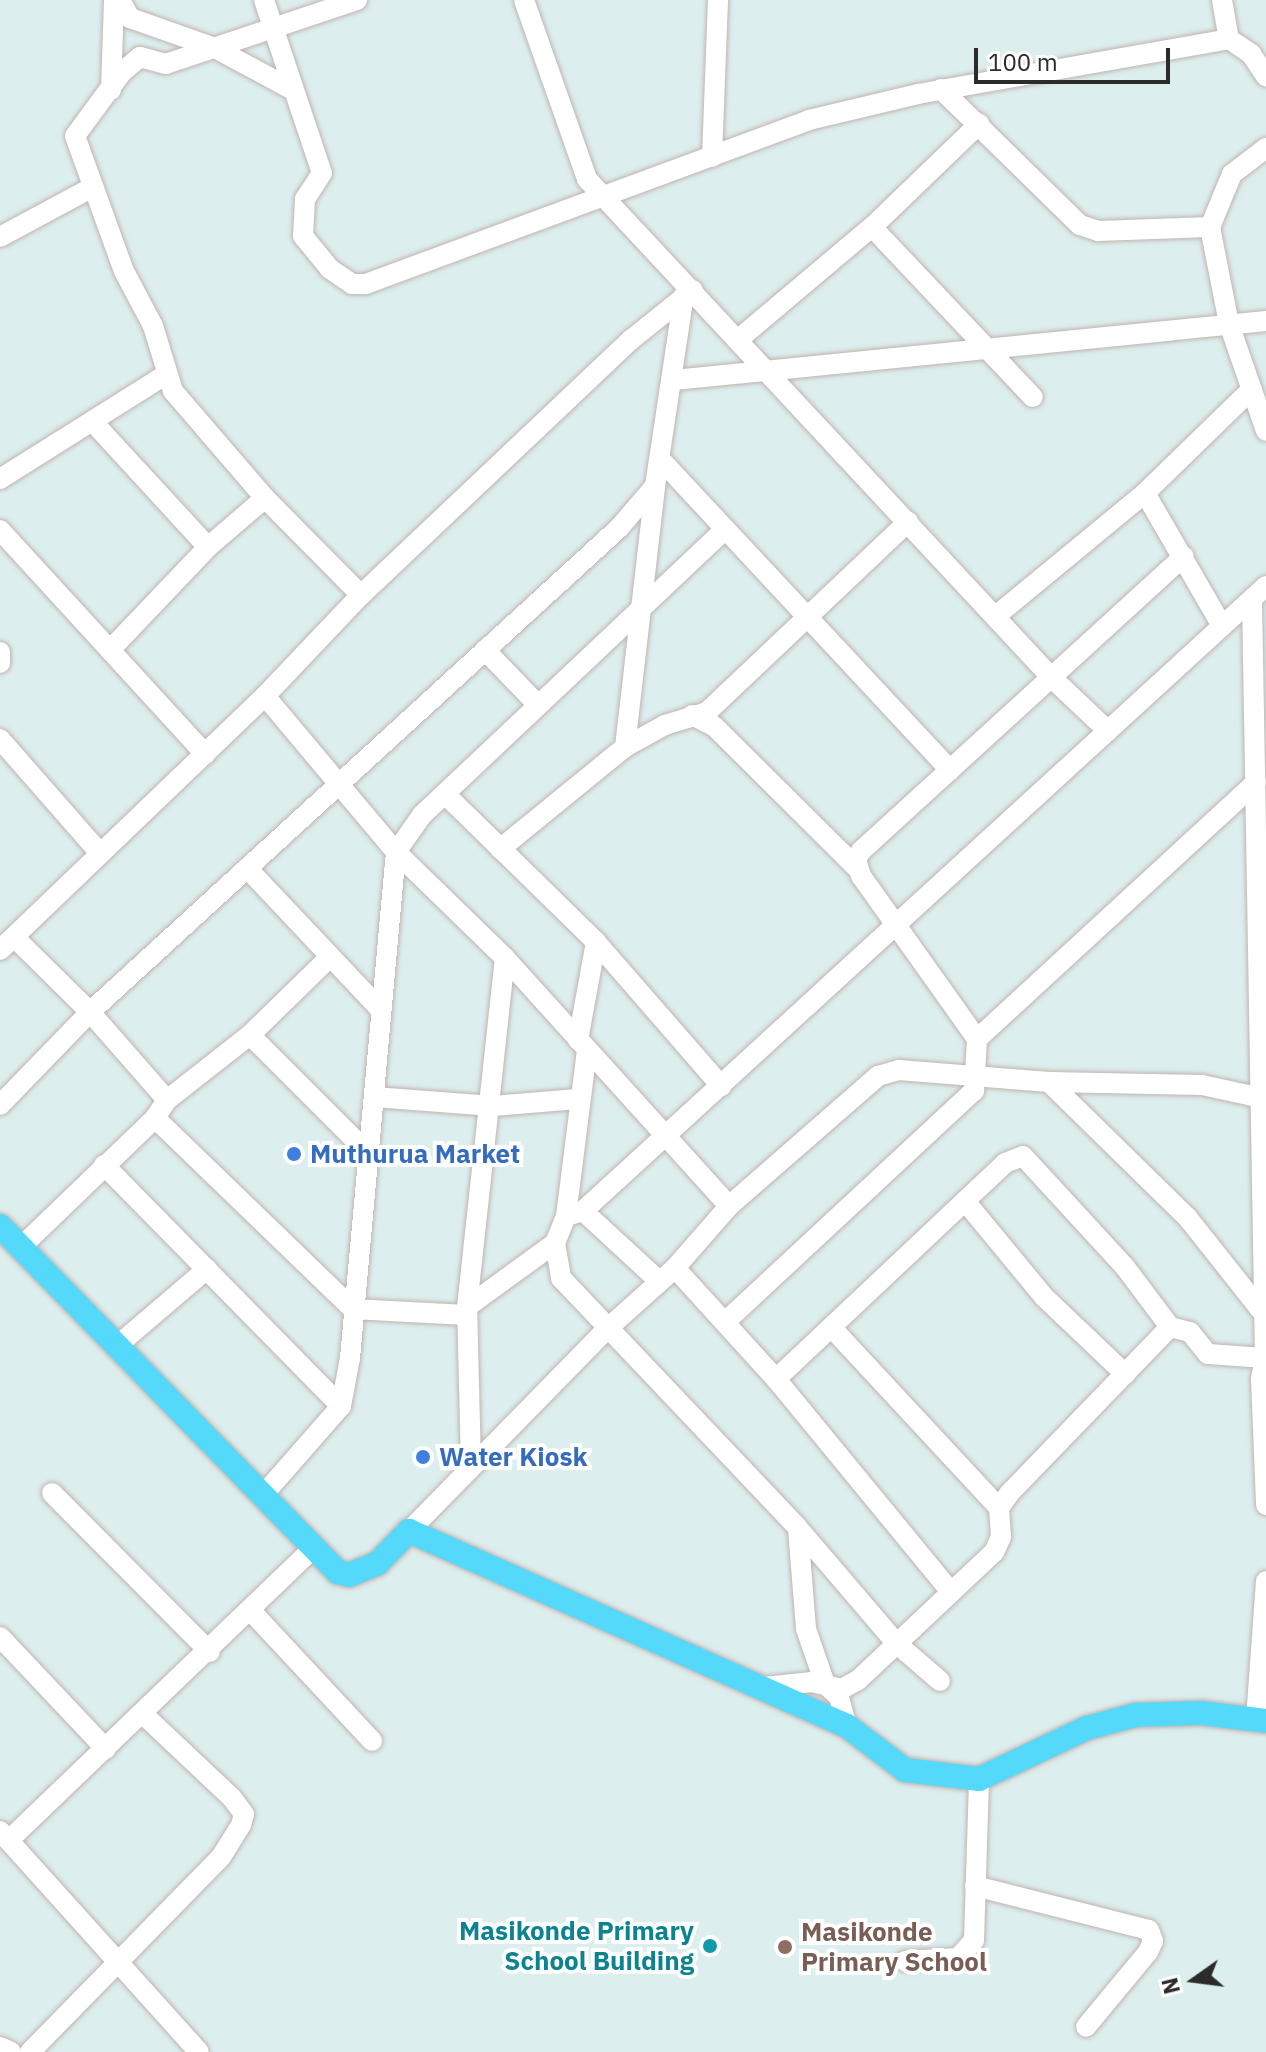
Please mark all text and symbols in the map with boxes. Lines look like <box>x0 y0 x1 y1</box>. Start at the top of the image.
scale bar <box>978 32 1174 82</box>
text: 100 m <box>988 46 1058 78</box>
place label: Muthurua Market <box>310 1138 520 1170</box>
marker: Muthurua Market <box>285 1145 303 1163</box>
place label: Water Kiosk <box>439 1441 588 1473</box>
marker: Water Kiosk <box>414 1448 432 1466</box>
place label: Masikonde Primary School Building <box>459 1915 694 1976</box>
place label: Masikonde Primary School <box>801 1916 987 1978</box>
marker: Masikonde Primary School Building <box>701 1937 719 1955</box>
marker: Masikonde Primary School <box>776 1938 794 1956</box>
north arrow <box>1154 1940 1234 2020</box>
text: N <box>1154 1975 1186 1997</box>

